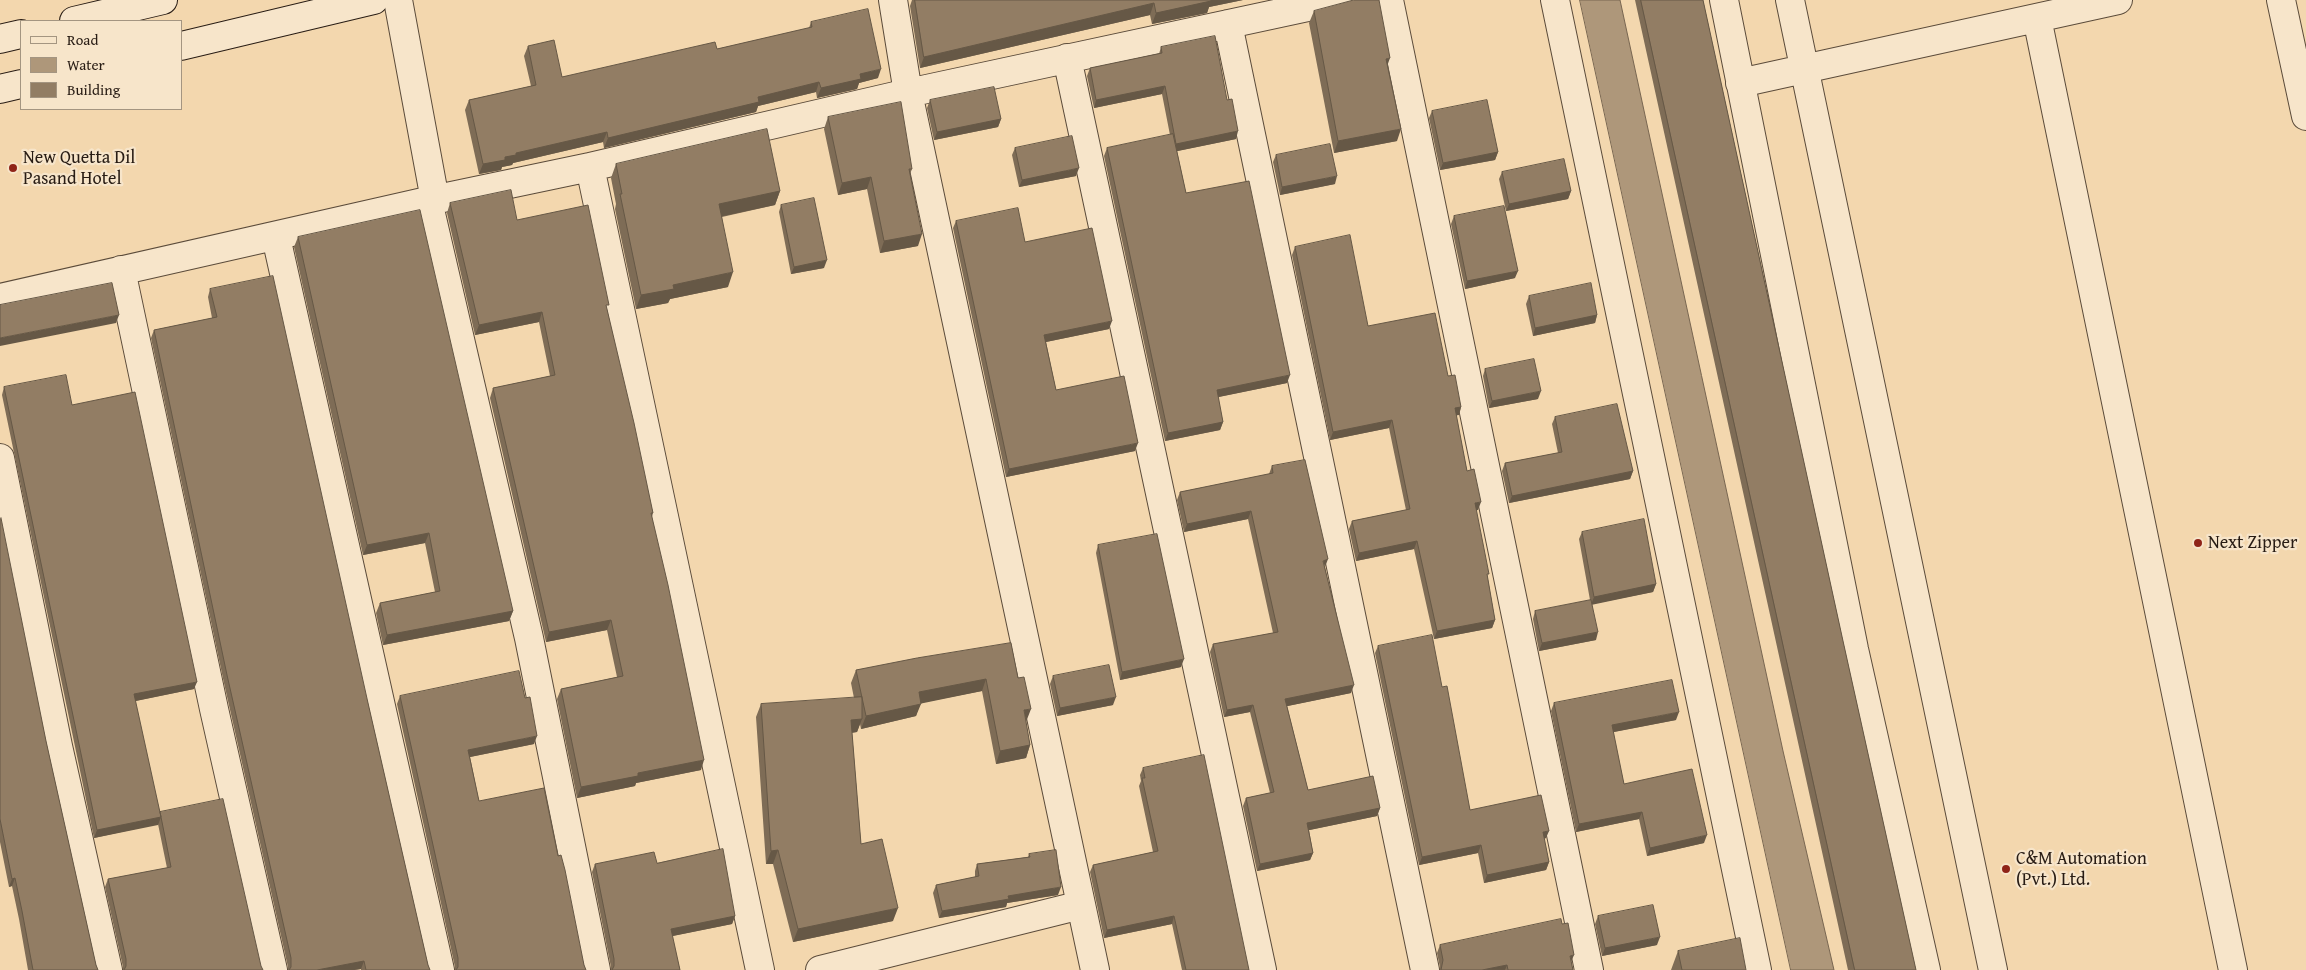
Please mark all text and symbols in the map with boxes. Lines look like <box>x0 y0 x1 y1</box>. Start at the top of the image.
legend <box>20 20 182 110</box>
text: Road <box>67 29 98 50</box>
text: Water <box>67 54 105 75</box>
text: Building <box>67 79 120 100</box>
place label: New Quetta Dil Pasand Hotel <box>23 147 135 190</box>
marker: New Quetta Dil Pasand Hotel <box>7 162 19 174</box>
place label: Next Zipper <box>2208 532 2297 554</box>
marker: Next Zipper <box>2192 537 2204 549</box>
place label: C&M Automation (Pvt.) Ltd. <box>2016 848 2147 891</box>
marker: C&M Automation (Pvt.) Ltd. <box>2000 863 2012 875</box>

